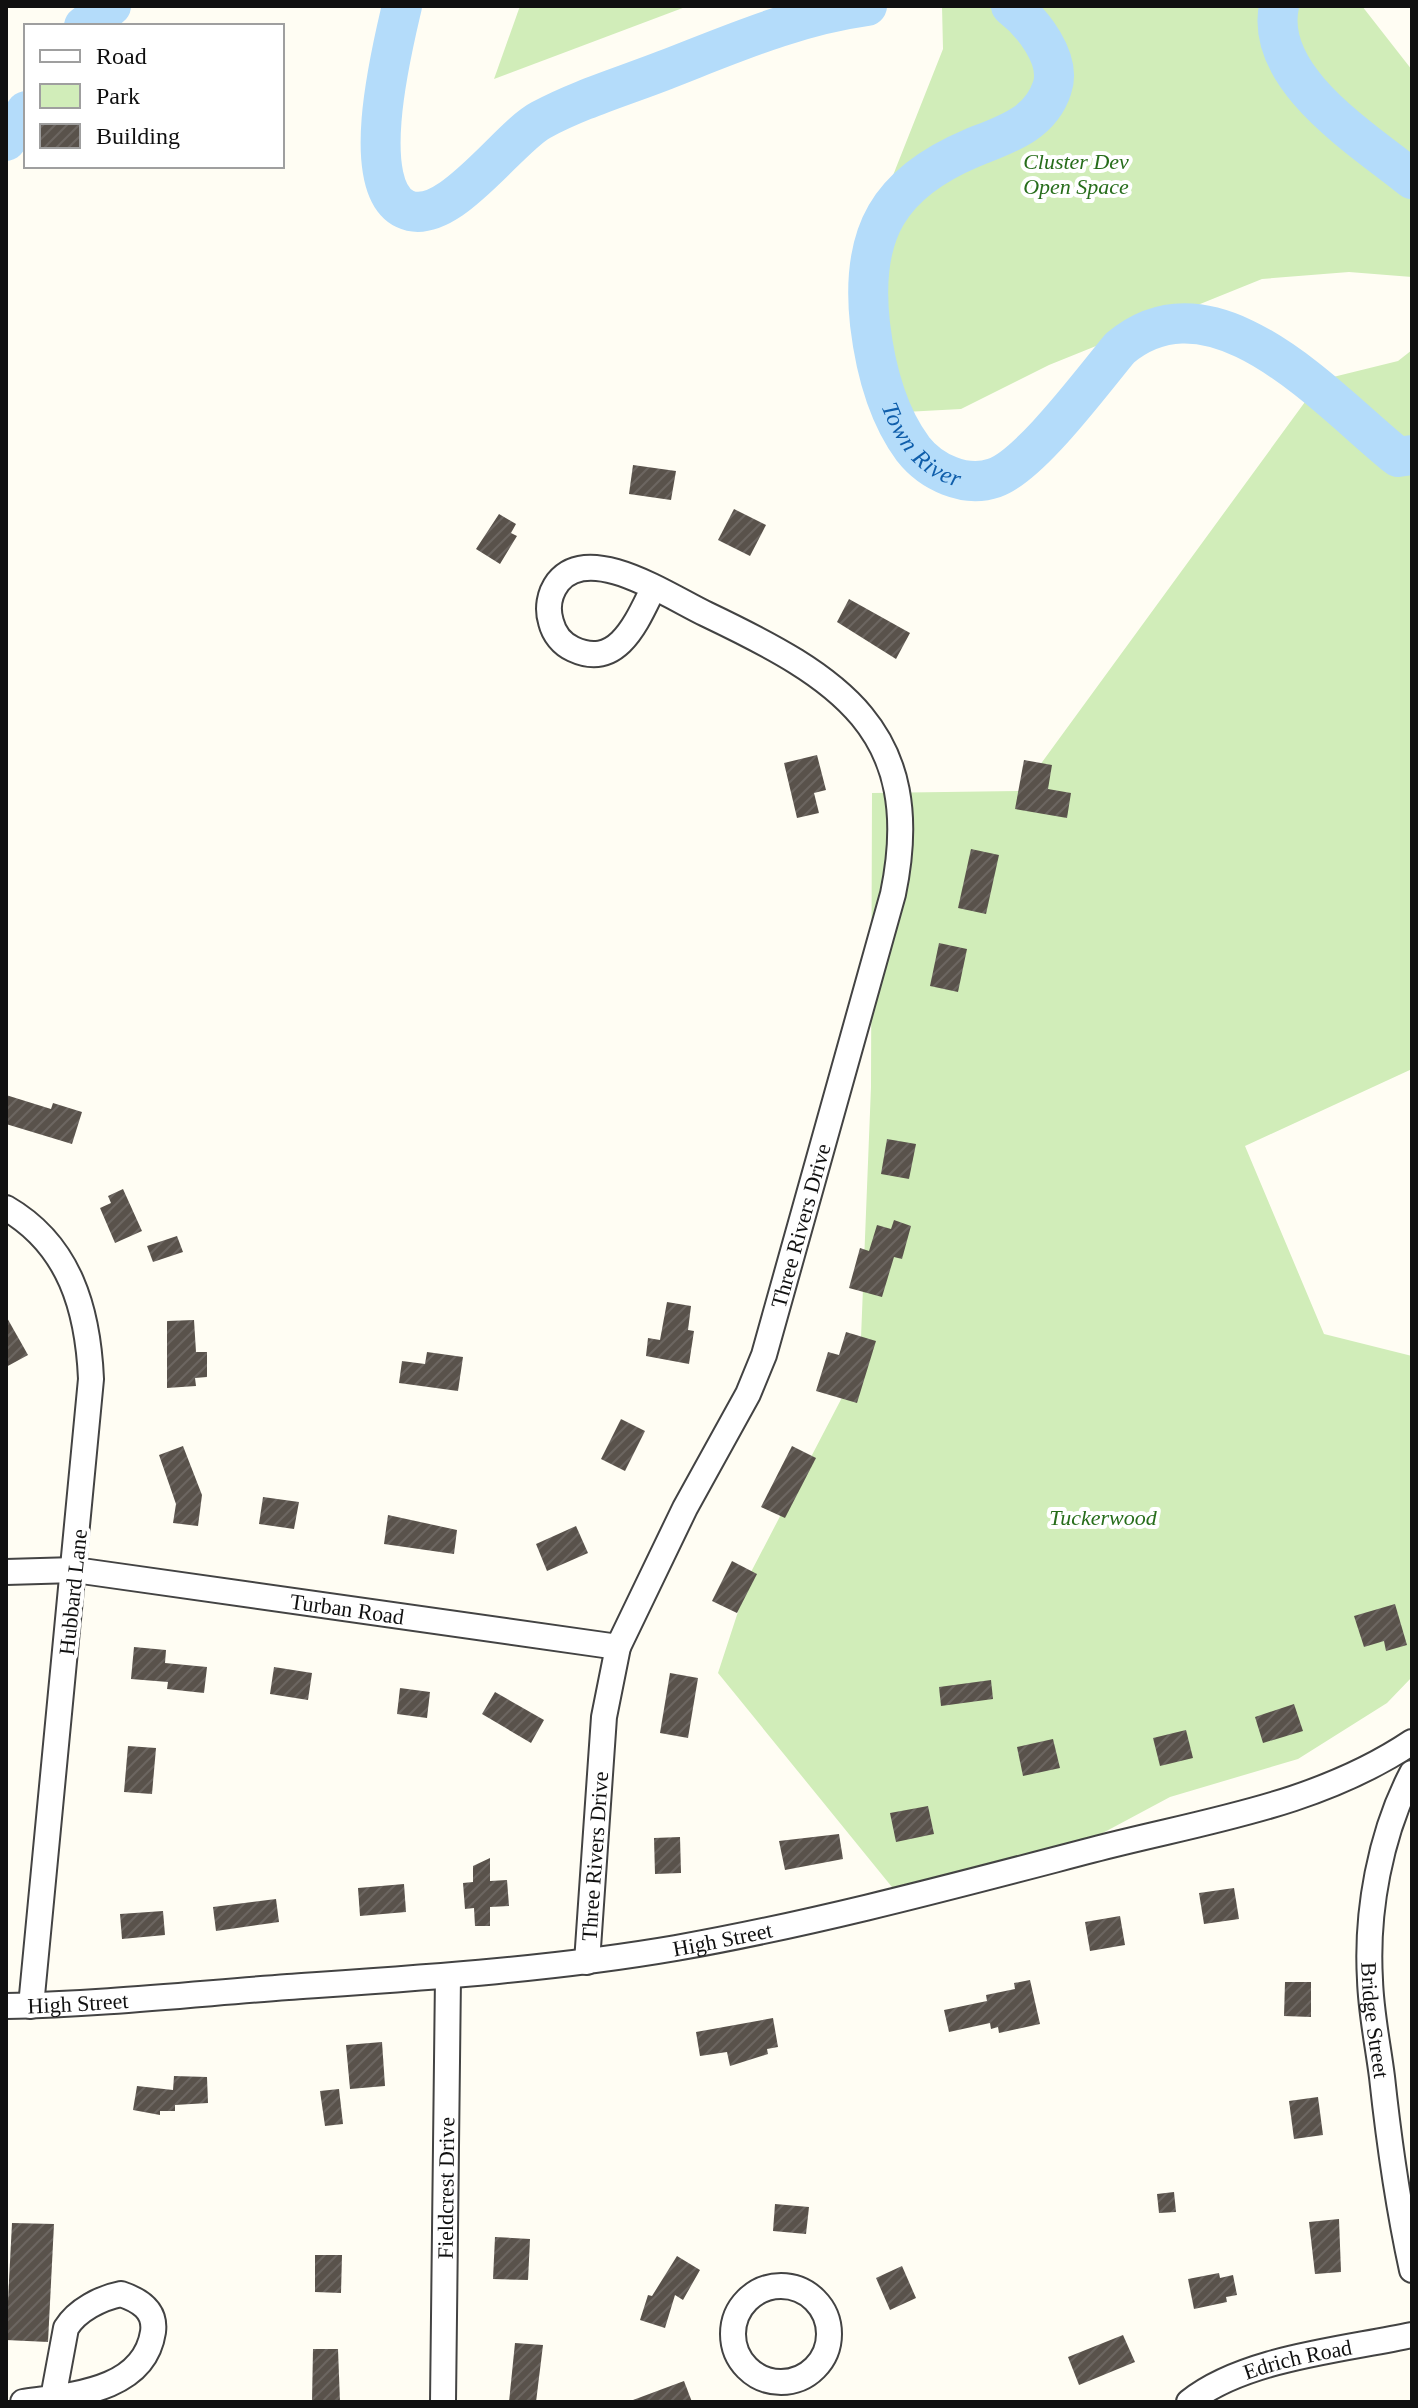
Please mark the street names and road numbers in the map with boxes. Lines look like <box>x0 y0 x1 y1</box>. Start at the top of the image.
street label: Three Rivers Drive <box>765 1140 835 1311</box>
street label: Hubbard Lane <box>54 1528 92 1656</box>
street label: Turban Road <box>289 1588 406 1629</box>
street label: Three Rivers Drive <box>576 1771 613 1942</box>
street label: High Street <box>671 1917 774 1961</box>
street label: Bridge Street <box>1357 1962 1395 2080</box>
street label: High Street <box>27 1987 129 2018</box>
street label: Fieldcrest Drive <box>432 2117 459 2259</box>
street label: Edrich Road <box>1240 2334 1354 2384</box>

